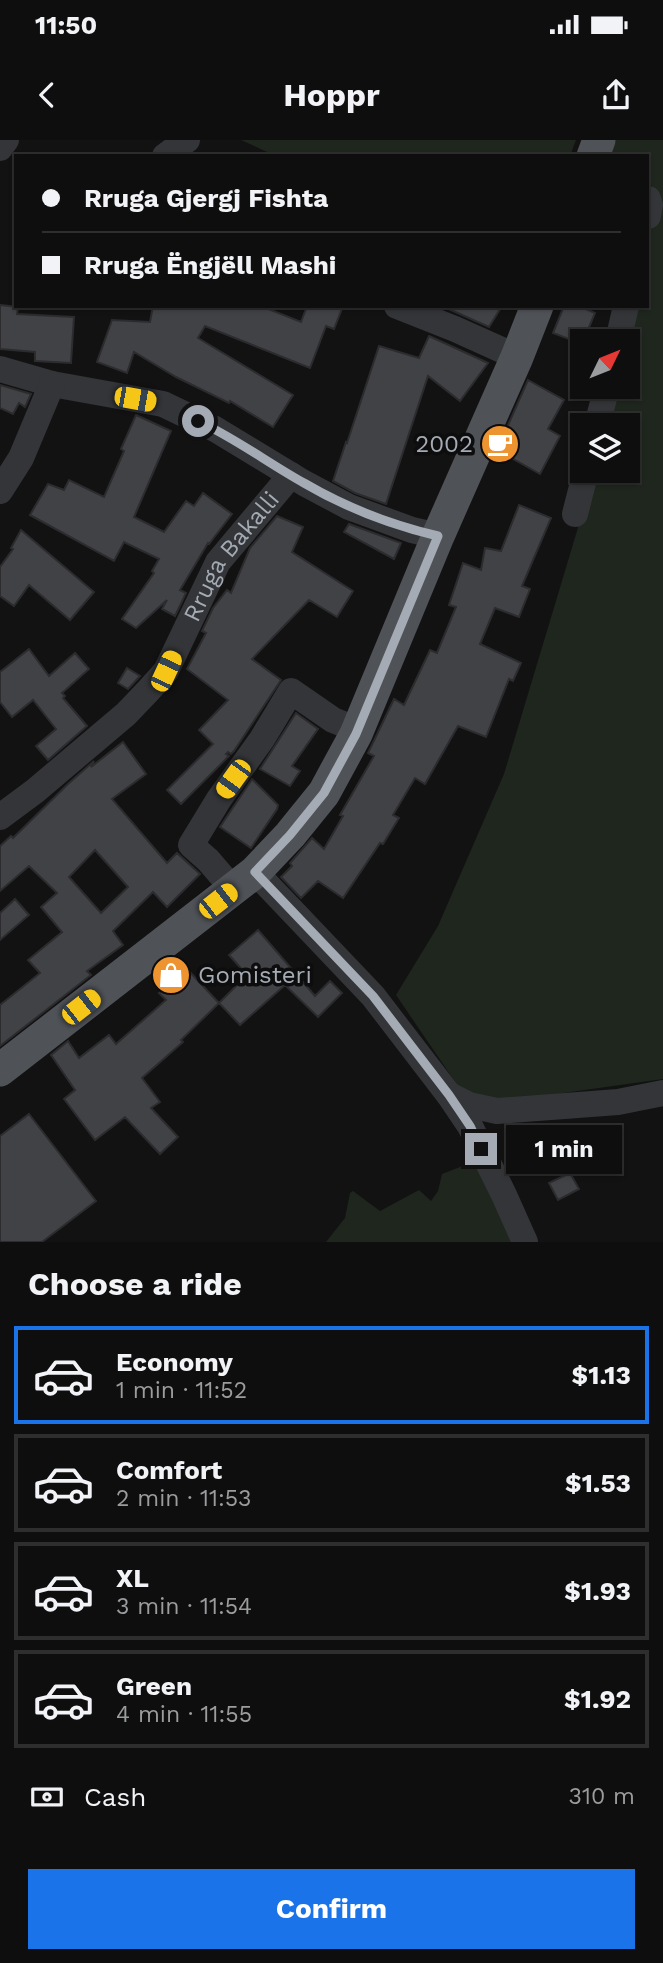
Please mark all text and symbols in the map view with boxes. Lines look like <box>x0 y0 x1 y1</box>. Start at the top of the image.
text: 11:50 <box>35 10 97 40</box>
icon: back <box>28 76 66 114</box>
text: Hoppr <box>283 76 380 114</box>
icon: share <box>597 76 635 114</box>
text: Rruga Gjergj Fishta <box>84 183 328 213</box>
text: Rruga Ëngjëll Mashi <box>84 250 336 280</box>
north arrow <box>570 329 640 399</box>
map controls <box>570 329 640 483</box>
car <box>113 385 158 413</box>
route start <box>182 405 214 437</box>
button: layers <box>570 413 640 483</box>
cafe icon: 2002 <box>479 423 521 465</box>
place label: 2002 <box>415 430 473 458</box>
street label: Rruga Bakalli <box>178 486 285 626</box>
car <box>148 648 185 694</box>
car <box>213 756 254 802</box>
car <box>195 880 242 922</box>
shop icon: Gomisteri <box>150 954 192 996</box>
place label: Gomisteri <box>198 961 312 989</box>
car <box>58 986 105 1028</box>
callout: 1 min <box>505 1124 621 1174</box>
route end <box>465 1133 497 1165</box>
text: 1 min <box>534 1136 594 1163</box>
text: Choose a ride <box>28 1265 242 1303</box>
icon: car <box>32 1344 95 1407</box>
text: Economy <box>116 1347 233 1377</box>
text: $1.13 <box>572 1360 631 1390</box>
text: 1 min · 11:52 <box>116 1377 247 1404</box>
icon: car <box>32 1452 95 1515</box>
text: Comfort <box>116 1455 222 1485</box>
text: $1.53 <box>565 1468 631 1498</box>
text: 2 min · 11:53 <box>116 1485 252 1512</box>
icon: car <box>32 1560 95 1623</box>
text: XL <box>116 1563 149 1593</box>
text: $1.93 <box>564 1576 631 1606</box>
text: 3 min · 11:54 <box>116 1593 252 1620</box>
icon: car <box>32 1668 95 1731</box>
text: Green <box>116 1671 192 1701</box>
text: $1.92 <box>564 1684 631 1714</box>
text: 4 min · 11:55 <box>116 1701 252 1728</box>
icon: cash <box>28 1778 66 1816</box>
text: Cash <box>84 1782 146 1812</box>
text: 310 m <box>569 1783 635 1810</box>
button: Confirm <box>28 1869 635 1949</box>

